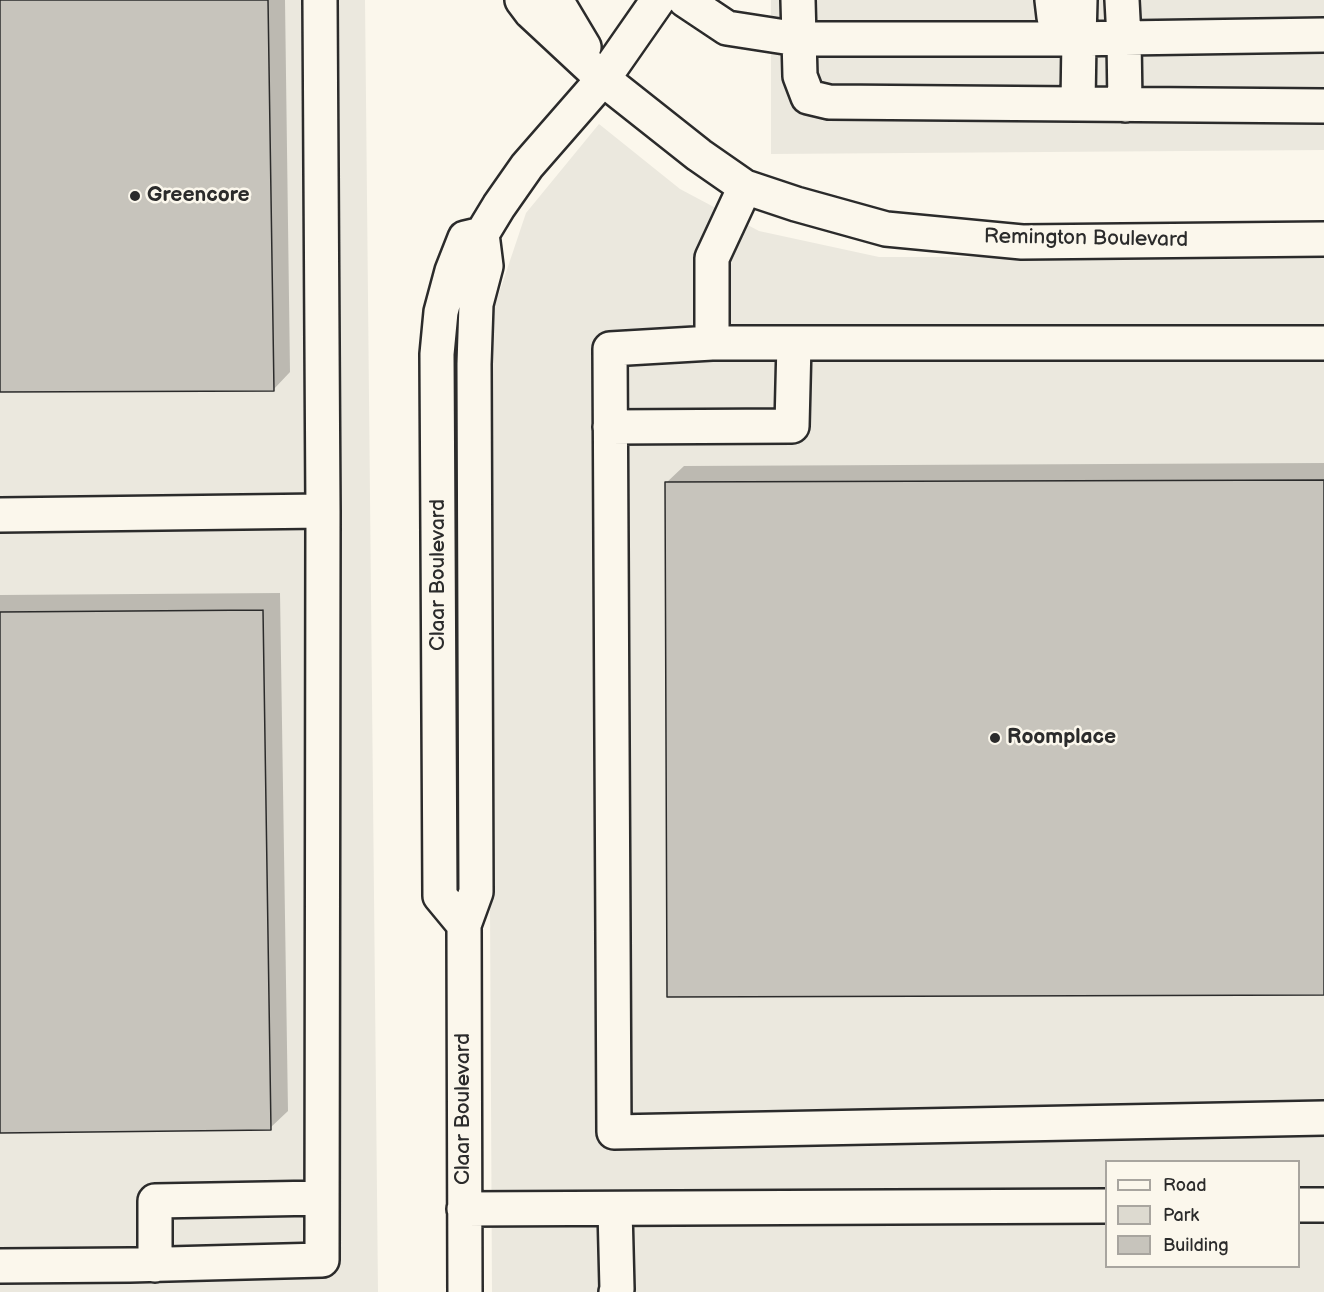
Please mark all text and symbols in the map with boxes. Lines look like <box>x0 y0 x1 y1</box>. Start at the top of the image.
place label: Greencore <box>147 183 250 209</box>
marker: Greencore <box>128 189 142 203</box>
street label: Remington Boulevard <box>984 225 1188 253</box>
street label: Claar Boulevard <box>426 499 452 651</box>
place label: Roomplace <box>1007 725 1116 751</box>
marker: Roomplace <box>988 731 1002 745</box>
street label: Claar Boulevard <box>451 1033 477 1185</box>
legend <box>1105 1160 1300 1268</box>
text: Road <box>1163 1175 1207 1196</box>
text: Park <box>1163 1205 1199 1226</box>
text: Building <box>1163 1235 1229 1256</box>

